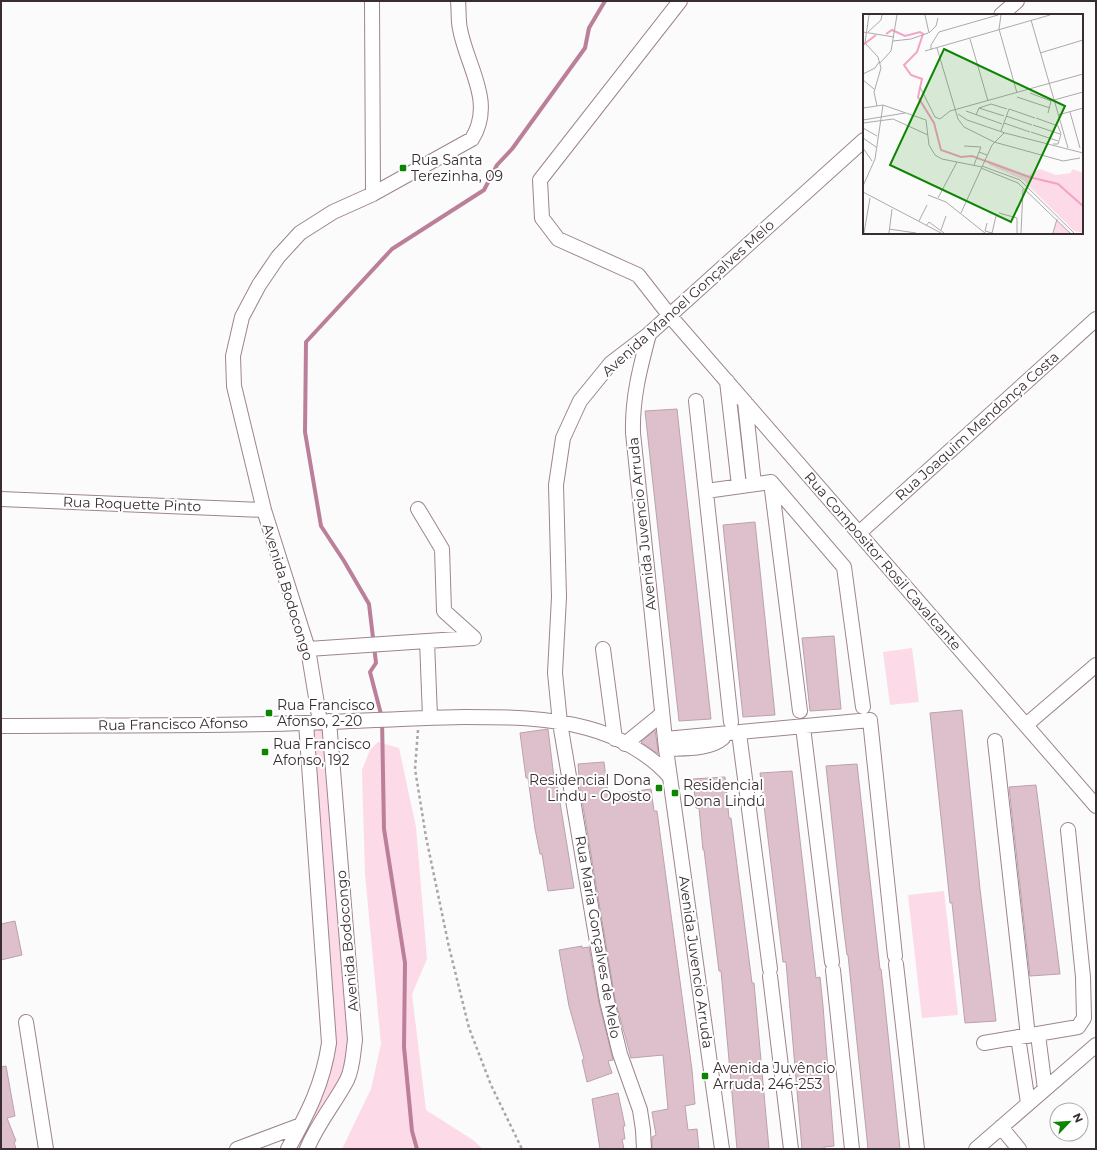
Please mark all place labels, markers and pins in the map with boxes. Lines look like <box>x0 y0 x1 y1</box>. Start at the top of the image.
place label: Rua Santa Terezinha, 09 <box>411 151 503 185</box>
marker: Rua Santa Terezinha, 09 <box>398 163 408 173</box>
place label: Rua Francisco Afonso, 2-20 <box>277 696 375 730</box>
marker: Rua Francisco Afonso, 2-20 <box>264 708 274 718</box>
place label: Rua Francisco Afonso, 192 <box>273 735 371 769</box>
marker: Rua Francisco Afonso, 192 <box>260 747 270 757</box>
place label: Residencial Dona Lindu - Oposto <box>529 771 651 805</box>
place label: Residencial Dona Lindú <box>683 776 765 810</box>
marker: Residencial Dona Lindu - Oposto <box>654 783 664 793</box>
marker: Residencial Dona Lindú <box>670 788 680 798</box>
place label: Avenida Juvêncio Arruda, 246-253 <box>713 1059 835 1093</box>
marker: Avenida Juvêncio Arruda, 246-253 <box>700 1071 710 1081</box>

